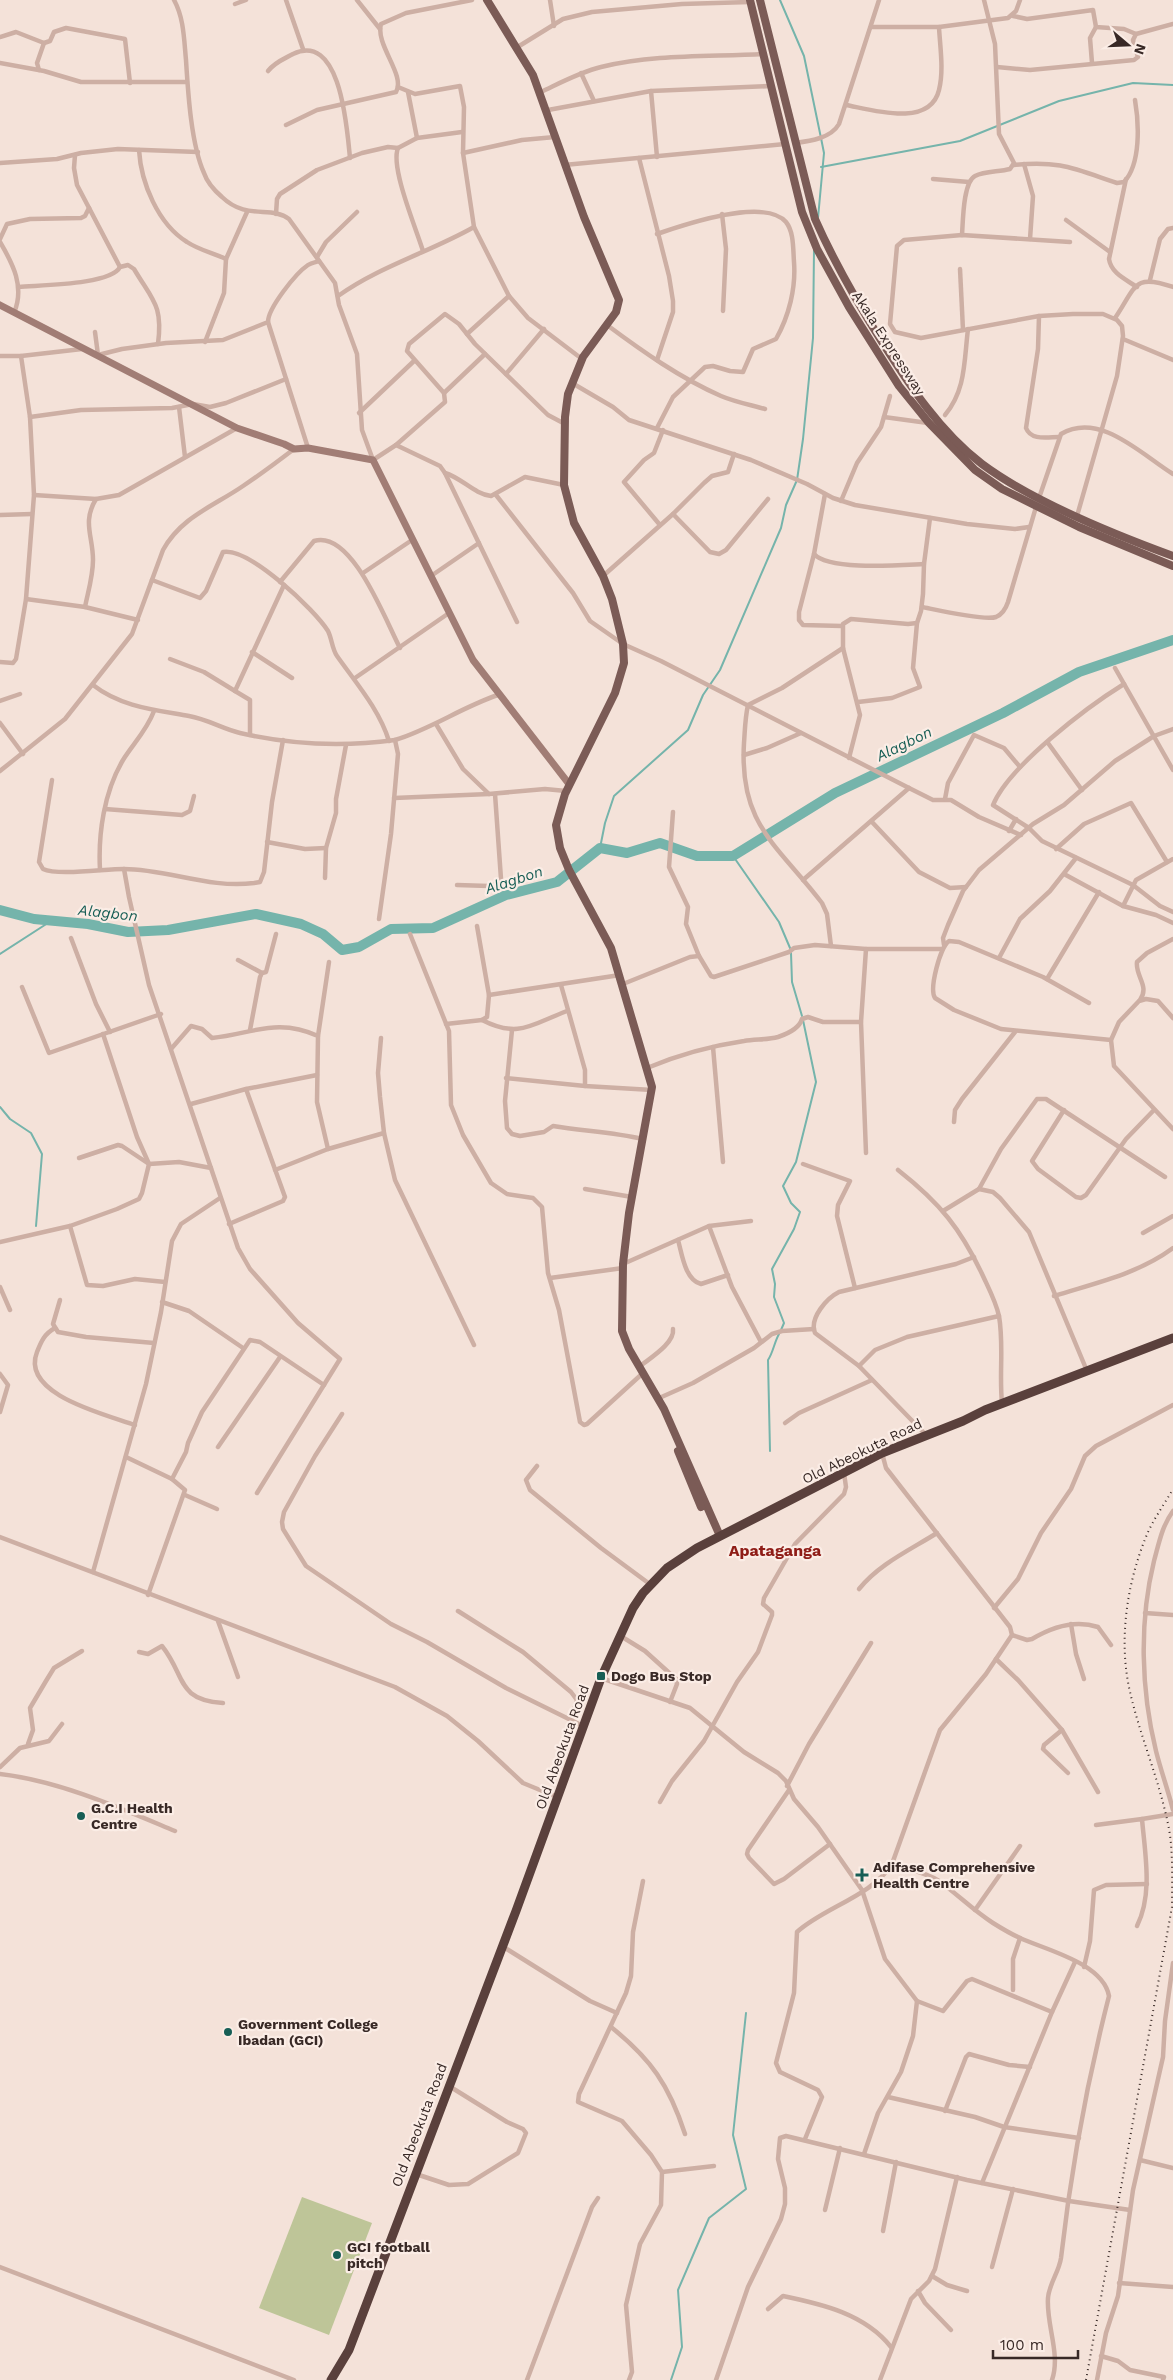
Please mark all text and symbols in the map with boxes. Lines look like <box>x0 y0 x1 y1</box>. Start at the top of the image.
north arrow <box>1103 20 1153 70</box>
text: N <box>1131 42 1150 57</box>
street label: Akala Expressway <box>849 288 929 399</box>
water label: Alagbon <box>872 723 935 766</box>
water label: Alagbon <box>482 862 545 898</box>
water label: Alagbon <box>76 901 139 925</box>
street label: Old Abeokuta Road <box>800 1415 924 1487</box>
district label: Apataganga <box>729 1541 822 1560</box>
place label: Dogo Bus Stop <box>611 1668 712 1684</box>
marker: Dogo Bus Stop <box>595 1670 607 1682</box>
street label: Old Abeokuta Road <box>532 1683 592 1811</box>
place label: G.C.I Health Centre <box>91 1800 173 1832</box>
marker: G.C.I Health Centre <box>75 1810 87 1822</box>
place label: Adifase Comprehensive Health Centre <box>873 1859 1035 1891</box>
marker: Adifase Comprehensive Health Centre <box>855 1868 869 1882</box>
place label: Government College Ibadan (GCI) <box>238 2016 378 2048</box>
marker: Government College Ibadan (GCI) <box>222 2026 234 2038</box>
street label: Old Abeokuta Road <box>388 2061 450 2189</box>
place label: GCI football pitch <box>347 2239 430 2271</box>
marker: GCI football pitch <box>331 2249 343 2261</box>
scale bar <box>993 2328 1078 2360</box>
text: 100 m <box>1000 2336 1044 2354</box>

